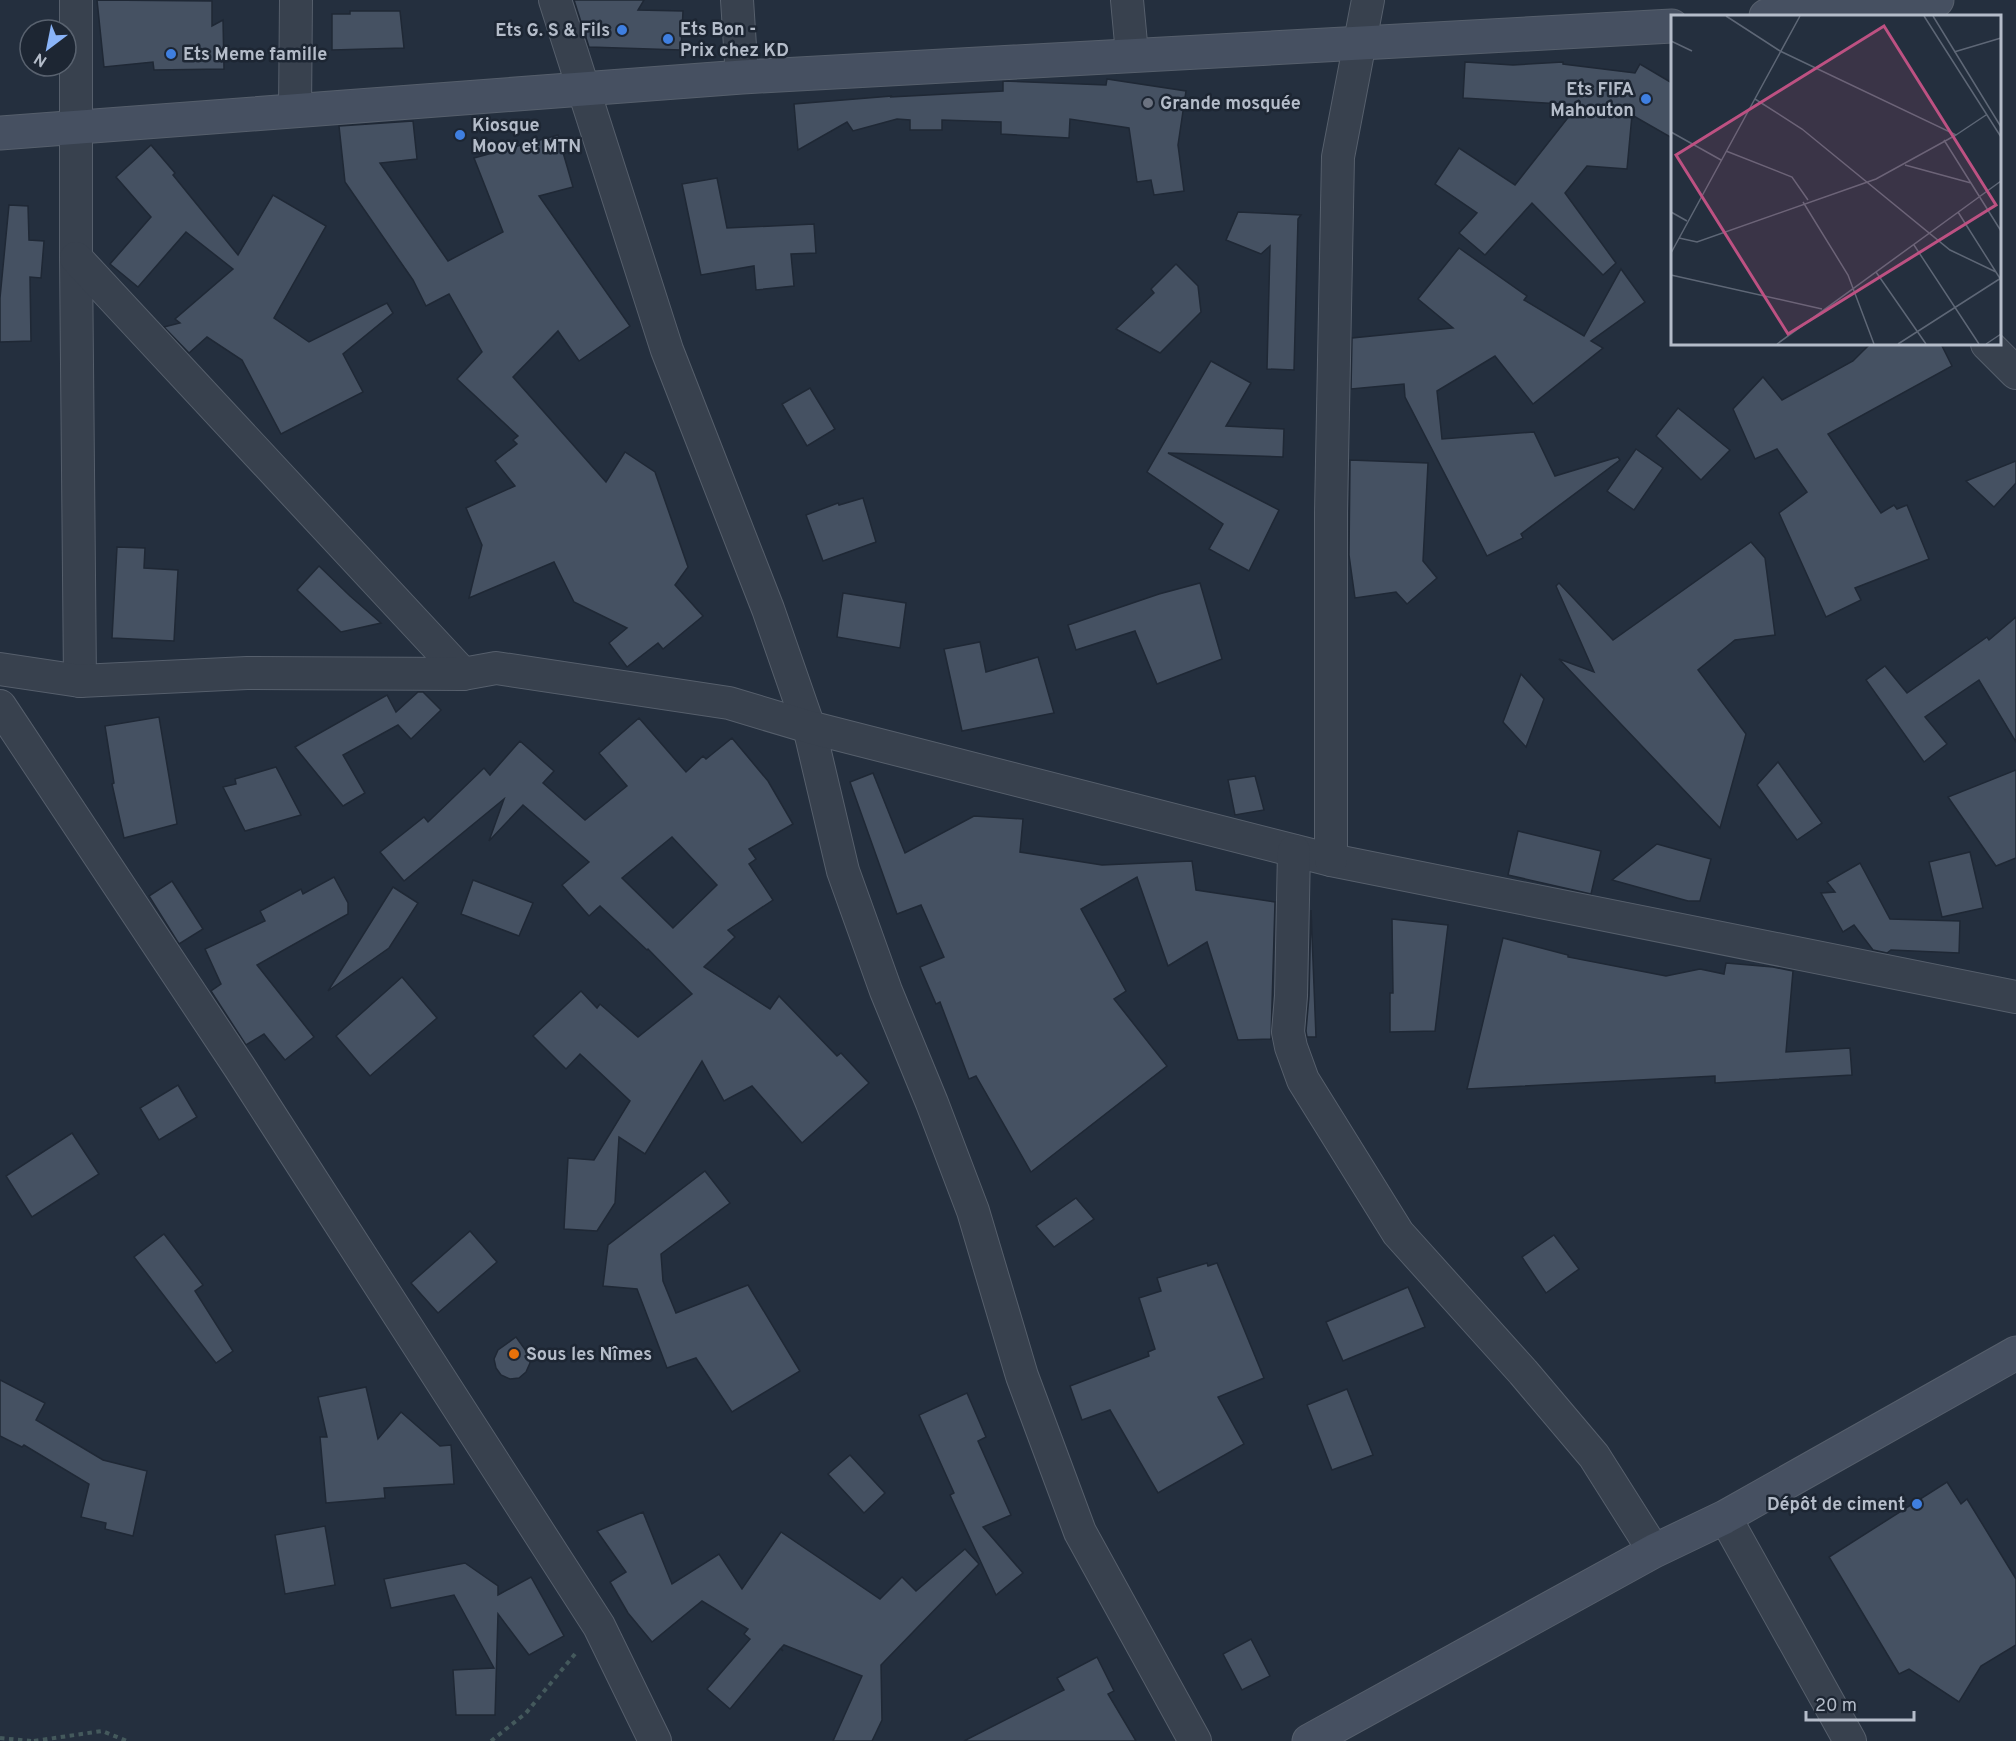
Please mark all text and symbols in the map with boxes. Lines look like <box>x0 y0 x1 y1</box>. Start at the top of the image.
inset map <box>1671 15 2001 345</box>
north arrow <box>18 18 78 78</box>
place label: Ets Bon - Prix chez KD <box>680 19 789 63</box>
place label: Ets G. S & Fils <box>495 20 610 43</box>
marker: Ets G. S & Fils <box>615 23 629 37</box>
marker: Ets Bon - Prix chez KD <box>661 32 675 46</box>
place label: Ets Meme famille <box>183 44 327 67</box>
text: N <box>31 47 51 71</box>
marker: Ets Meme famille <box>164 47 178 61</box>
place label: Ets FIFA Mahouton <box>1550 79 1634 123</box>
marker: Ets FIFA Mahouton <box>1639 92 1653 106</box>
place label: Grande mosquée <box>1160 93 1301 116</box>
marker: Grande mosquée <box>1141 96 1155 110</box>
place label: Kiosque Moov et MTN <box>472 115 581 159</box>
marker: Kiosque Moov et MTN <box>453 128 467 142</box>
place label: Sous les Nîmes <box>526 1344 652 1367</box>
marker: Sous les Nîmes <box>507 1347 521 1361</box>
place label: Dépôt de ciment <box>1767 1494 1905 1517</box>
marker: Dépôt de ciment <box>1910 1497 1924 1511</box>
scale bar <box>1806 1684 1914 1722</box>
text: 20 m <box>1815 1695 1857 1718</box>

